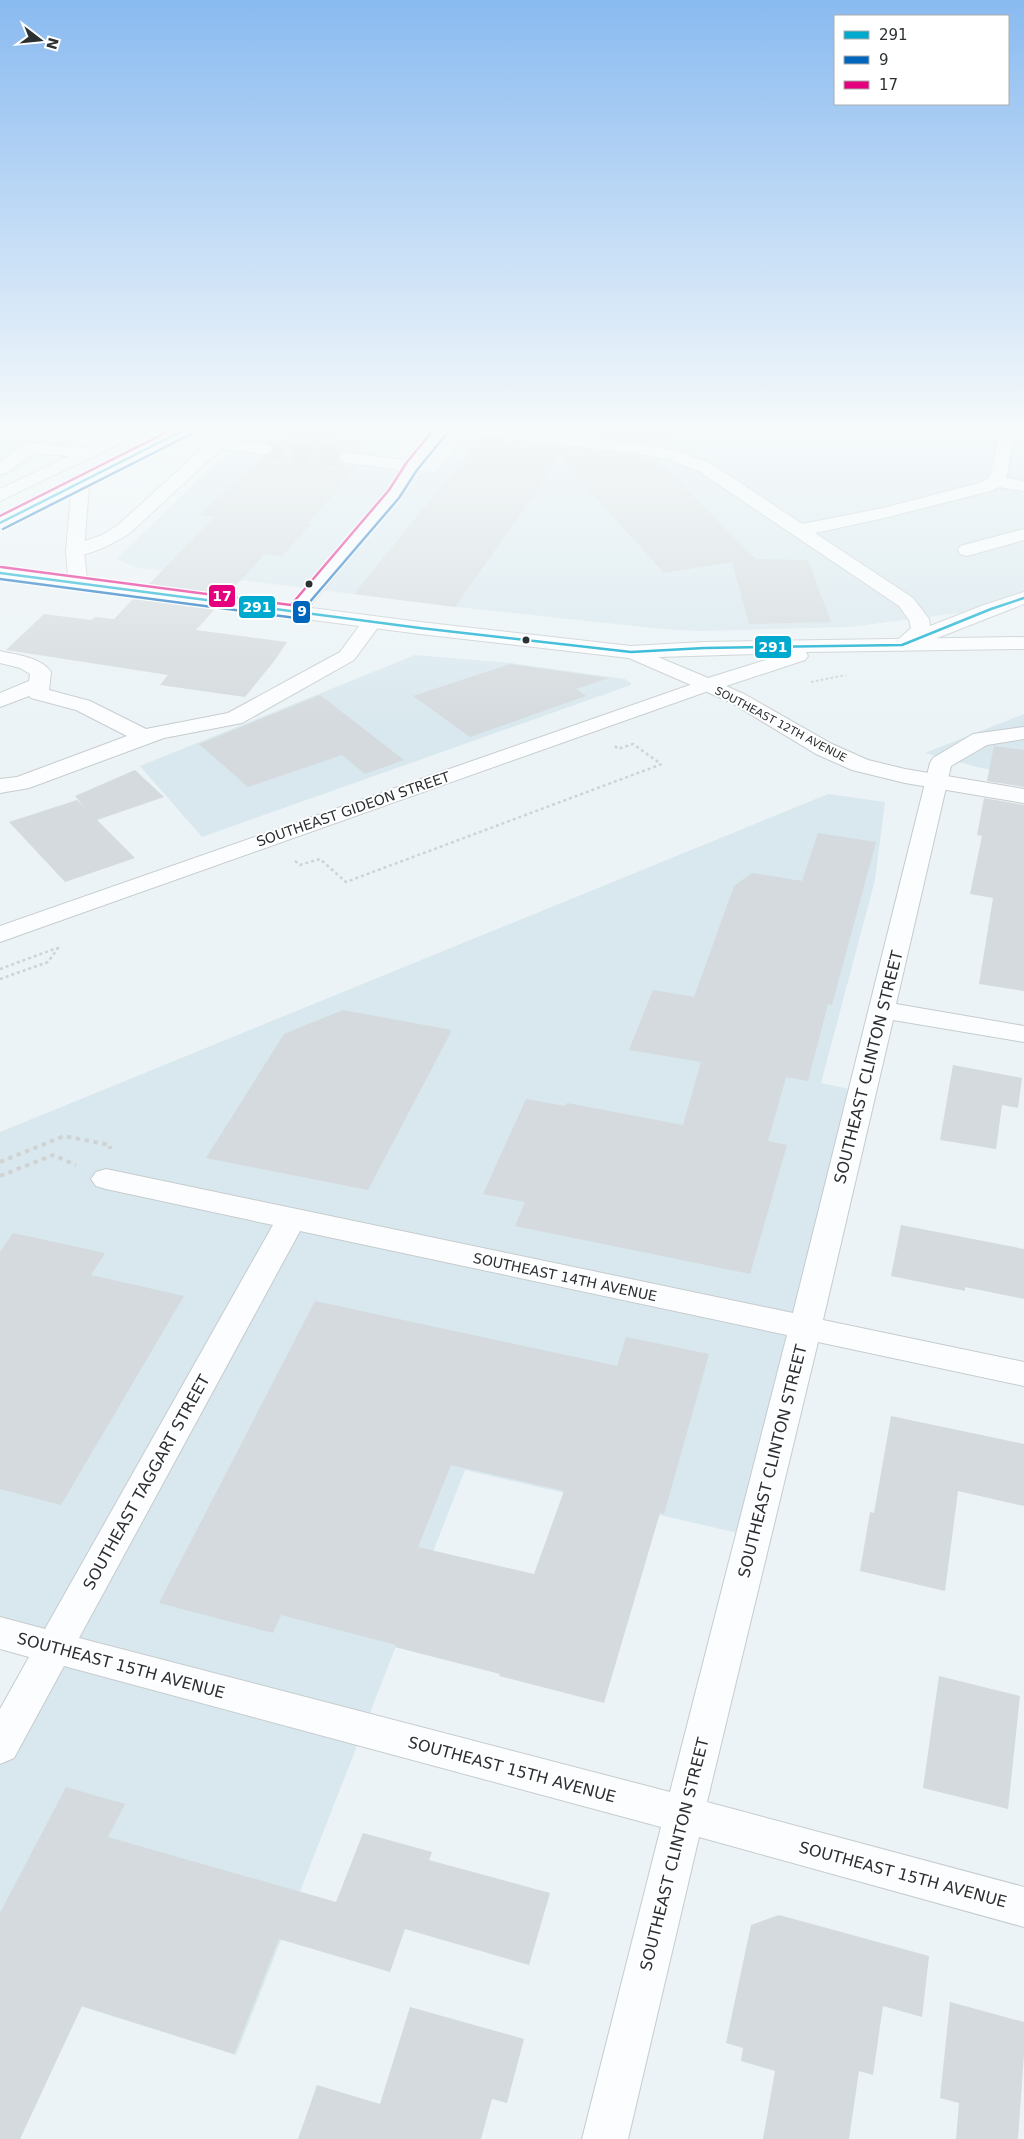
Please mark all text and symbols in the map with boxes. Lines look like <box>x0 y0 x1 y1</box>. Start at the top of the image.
north arrow <box>15 15 65 65</box>
legend <box>834 15 1009 105</box>
text: 291 <box>879 26 908 44</box>
text: N <box>43 36 62 51</box>
text: 9 <box>879 51 889 69</box>
text: 17 <box>879 76 898 94</box>
unlabelled marker <box>304 579 314 589</box>
line badge: 17 <box>208 584 236 608</box>
text: 17 <box>212 588 232 604</box>
line badge: 291 <box>238 595 276 619</box>
text: 291 <box>242 599 272 615</box>
line badge: 9 <box>292 600 311 624</box>
text: 9 <box>297 603 307 619</box>
unlabelled marker <box>521 635 531 645</box>
line badge: 291 <box>754 635 792 659</box>
text: 291 <box>758 639 788 655</box>
street label: SOUTHEAST 12TH AVENUE <box>713 684 849 765</box>
street label: SOUTHEAST GIDEON STREET <box>254 768 452 850</box>
street label: SOUTHEAST CLINTON STREET <box>830 948 907 1186</box>
street label: SOUTHEAST 14TH AVENUE <box>472 1250 658 1304</box>
street label: SOUTHEAST CLINTON STREET <box>734 1342 811 1580</box>
street label: SOUTHEAST TAGGART STREET <box>79 1371 214 1593</box>
street label: SOUTHEAST 15TH AVENUE <box>15 1629 227 1702</box>
street label: SOUTHEAST 15TH AVENUE <box>406 1733 618 1806</box>
street label: SOUTHEAST CLINTON STREET <box>636 1735 713 1973</box>
street label: SOUTHEAST 15TH AVENUE <box>797 1838 1009 1911</box>

